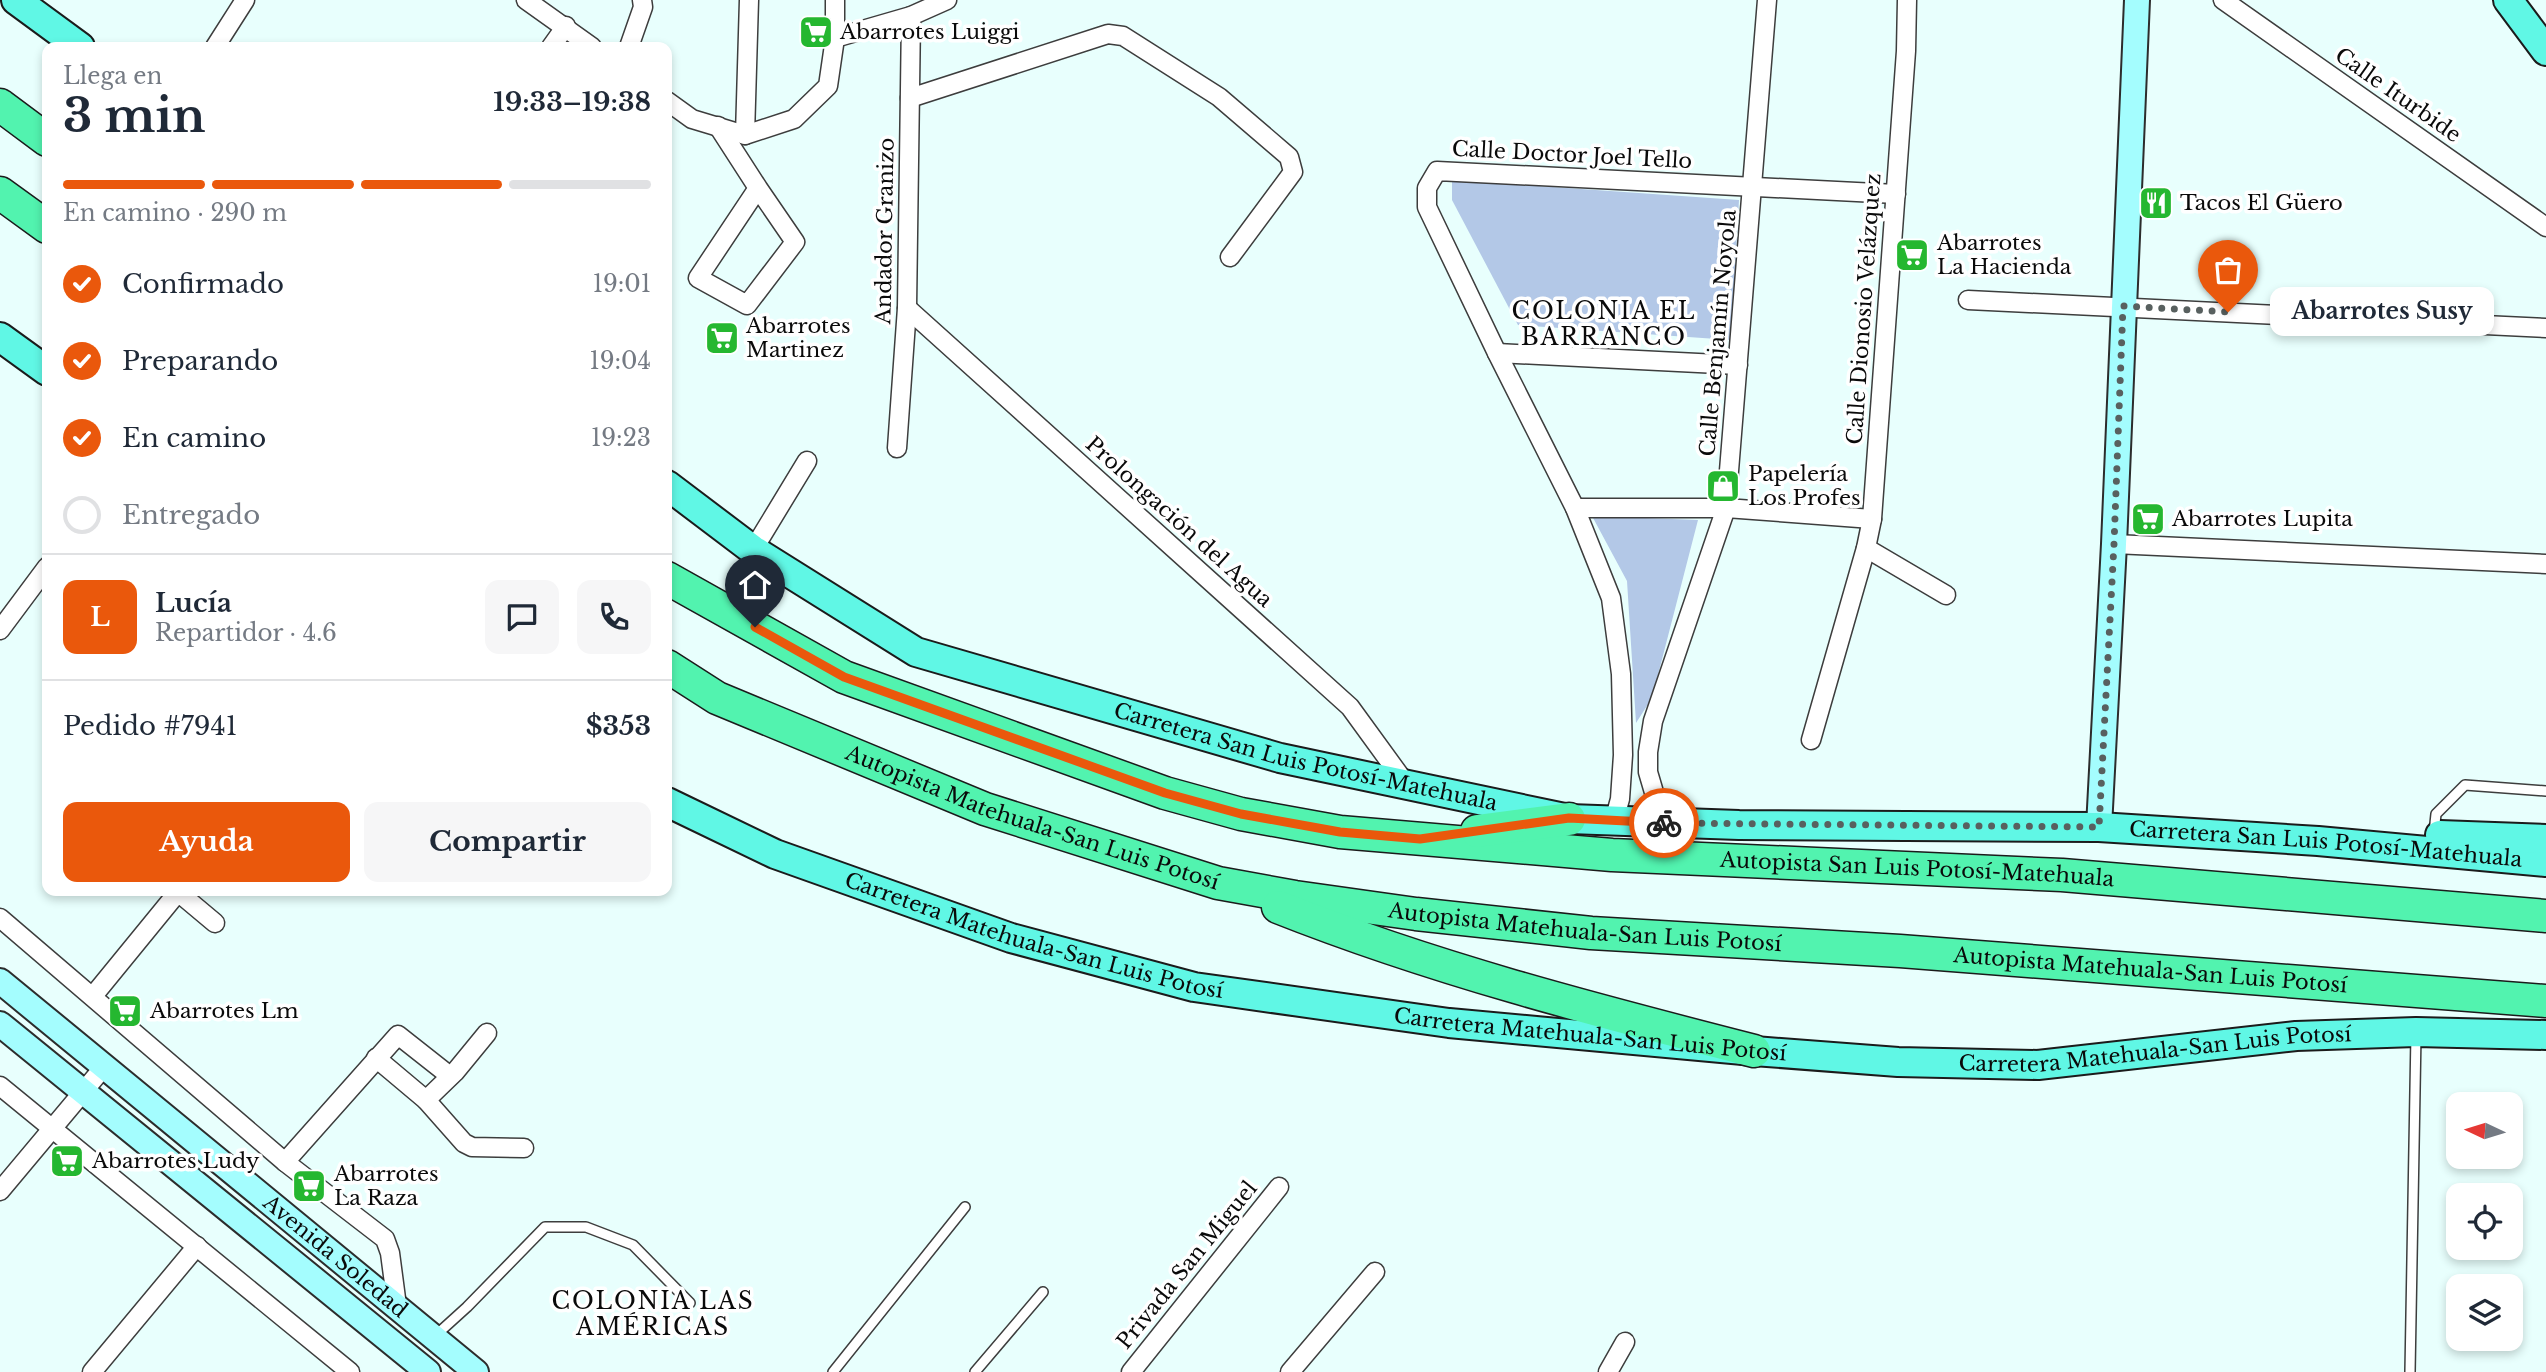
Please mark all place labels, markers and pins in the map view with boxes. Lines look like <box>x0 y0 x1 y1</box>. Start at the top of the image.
supermarket icon: Abarrotes Luiggi <box>797 13 835 51</box>
place label: Abarrotes Luiggi <box>839 19 1019 45</box>
restaurant icon: Tacos El Güero <box>2137 184 2175 222</box>
place label: Tacos El Güero <box>2180 190 2343 216</box>
place label: Abarrotes La Hacienda <box>1936 230 2072 280</box>
supermarket icon: Abarrotes La Hacienda <box>1893 236 1931 274</box>
pin <box>2198 240 2258 312</box>
callout: Abarrotes Susy <box>2270 288 2494 336</box>
place label: Abarrotes Martinez <box>745 313 851 363</box>
supermarket icon: Abarrotes Martinez <box>703 319 741 357</box>
place label: Papelería Los Profes <box>1748 461 1861 511</box>
shop icon: Papelería Los Profes <box>1704 467 1742 505</box>
supermarket icon: Abarrotes Lupita <box>2129 500 2167 538</box>
place label: Abarrotes Lupita <box>2171 506 2353 532</box>
pin <box>725 555 785 627</box>
supermarket icon: Abarrotes Lm <box>106 992 144 1030</box>
place label: Abarrotes Lm <box>149 998 299 1024</box>
supermarket icon: Abarrotes Ludy <box>48 1142 86 1180</box>
place label: Abarrotes Ludy <box>91 1148 260 1174</box>
place label: Abarrotes La Raza <box>333 1161 439 1211</box>
supermarket icon: Abarrotes La Raza <box>290 1167 328 1205</box>

